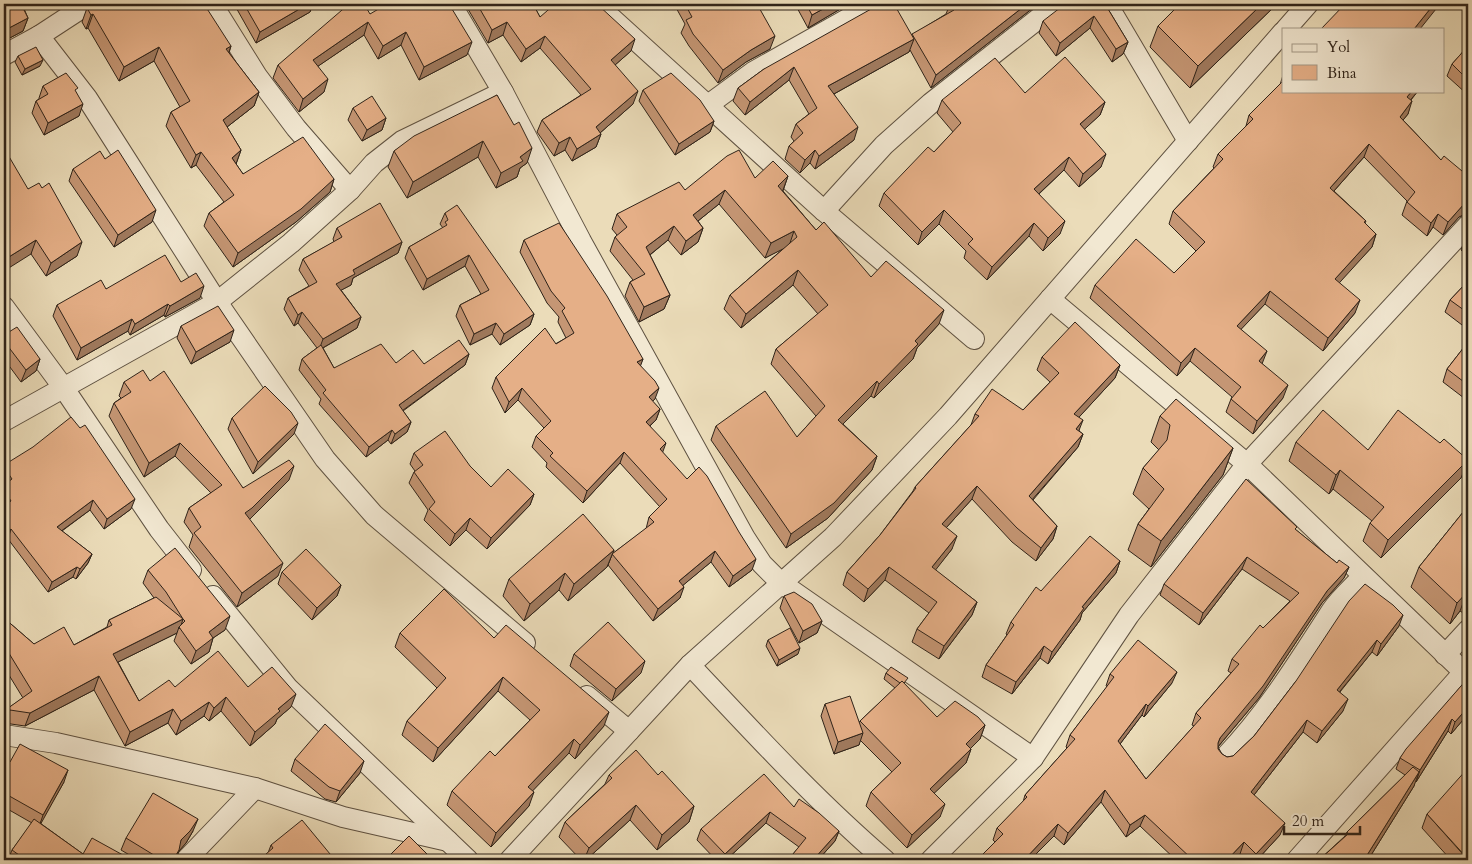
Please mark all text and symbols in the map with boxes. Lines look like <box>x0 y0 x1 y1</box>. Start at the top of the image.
legend <box>1282 28 1444 92</box>
text: Yol <box>1327 37 1350 57</box>
text: Bina <box>1327 63 1357 83</box>
scale bar <box>1284 804 1361 836</box>
text: 20 m <box>1292 811 1324 831</box>

